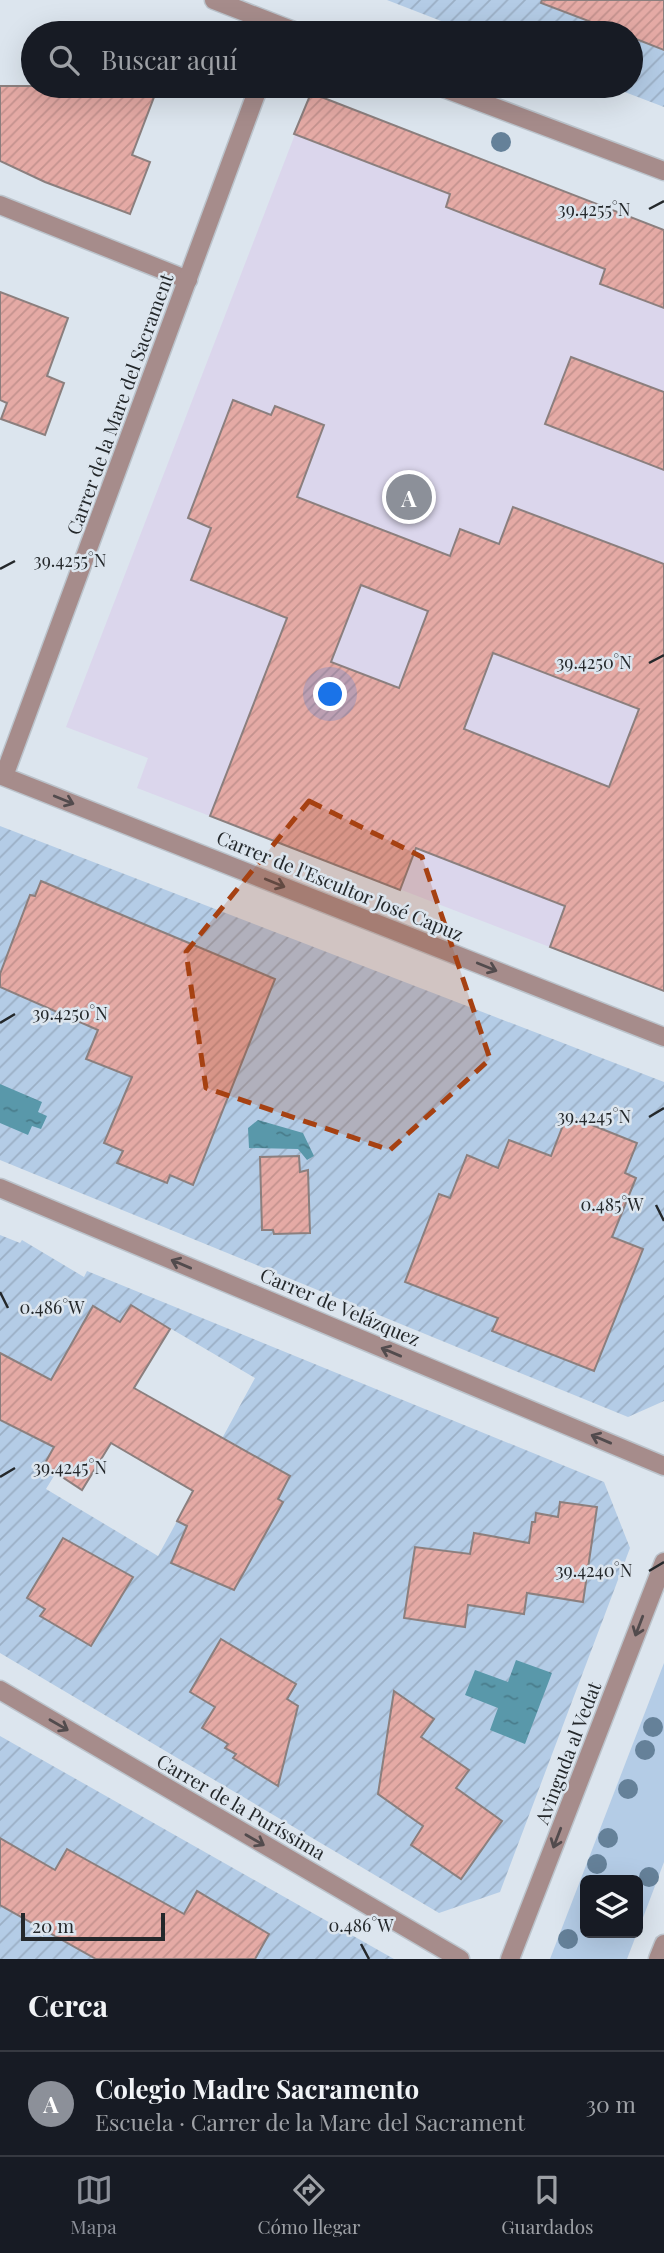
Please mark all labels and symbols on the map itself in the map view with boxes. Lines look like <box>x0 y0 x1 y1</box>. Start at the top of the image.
text: 39.4255°N <box>558 197 631 221</box>
street label: Carrer de la Mare del Sacrament <box>60 269 179 538</box>
pin: A <box>386 471 432 523</box>
text: 39.4255°N <box>34 548 107 572</box>
text: 39.4250°N <box>556 650 632 674</box>
your location <box>313 677 347 711</box>
one-way arrow <box>52 794 74 807</box>
street label: Carrer de l'Escultor José Capuz <box>213 824 468 947</box>
one-way arrow <box>264 878 286 891</box>
one-way arrow <box>475 961 497 974</box>
text: 39.4250°N <box>32 1001 108 1025</box>
text: 39.4245°N <box>557 1104 631 1128</box>
text: 0.485°W <box>580 1192 644 1216</box>
one-way arrow <box>171 1256 193 1269</box>
street label: Carrer de Velázquez <box>257 1261 424 1351</box>
text: 0.486°W <box>20 1295 85 1319</box>
one-way arrow <box>381 1344 402 1357</box>
one-way arrow <box>591 1432 612 1445</box>
text: 39.4245°N <box>33 1455 107 1479</box>
text: 39.4240°N <box>555 1558 633 1582</box>
one-way arrow <box>632 1614 645 1636</box>
street label: Avinguda al Vedat <box>528 1677 606 1829</box>
one-way arrow <box>48 1719 69 1732</box>
street label: Carrer de la Puríssima <box>152 1747 331 1865</box>
one-way arrow <box>550 1826 563 1848</box>
one-way arrow <box>245 1833 265 1847</box>
scale bar <box>21 1910 164 1942</box>
text: 0.486°W <box>329 1913 394 1937</box>

